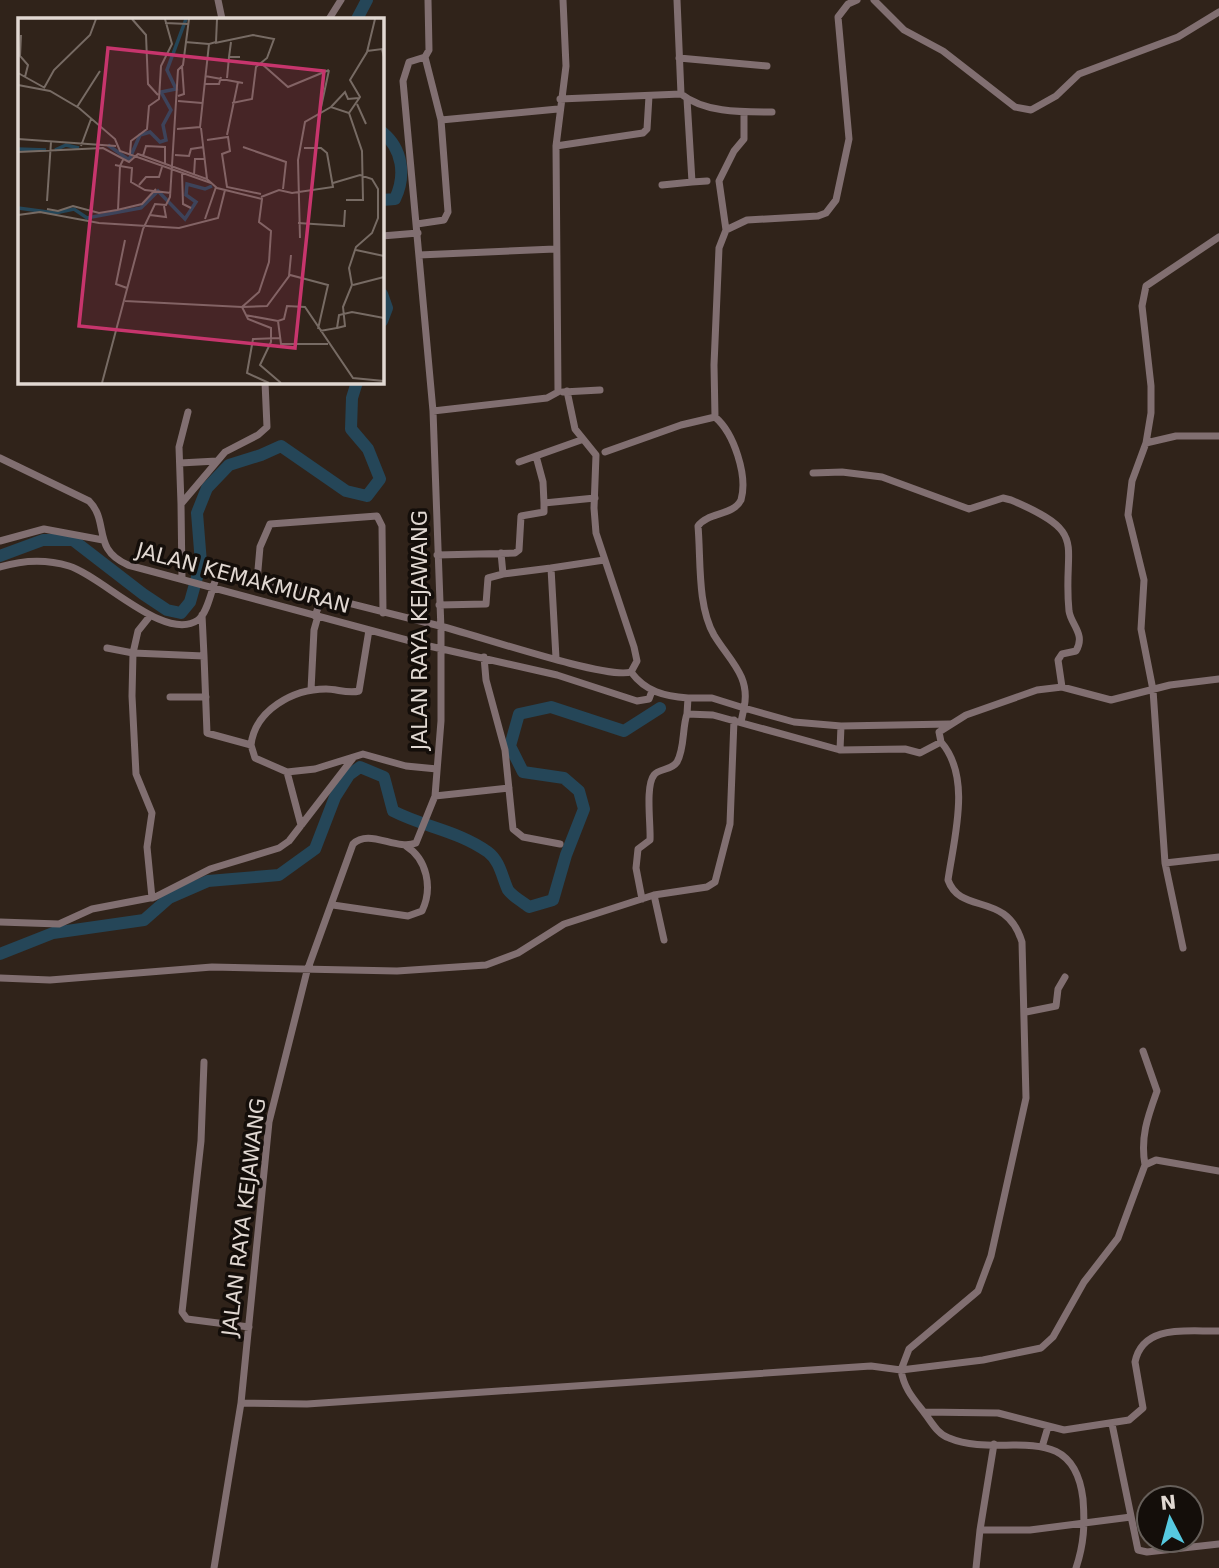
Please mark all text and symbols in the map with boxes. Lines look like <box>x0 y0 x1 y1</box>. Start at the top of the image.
inset map <box>18 18 383 383</box>
street label: JALAN RAYA KEJAWANG <box>408 510 432 752</box>
street label: JALAN KEMAKMURAN <box>132 537 352 618</box>
street label: JALAN RAYA KEJAWANG <box>217 1096 271 1339</box>
north arrow <box>1135 1484 1205 1554</box>
text: N <box>1159 1490 1177 1514</box>

